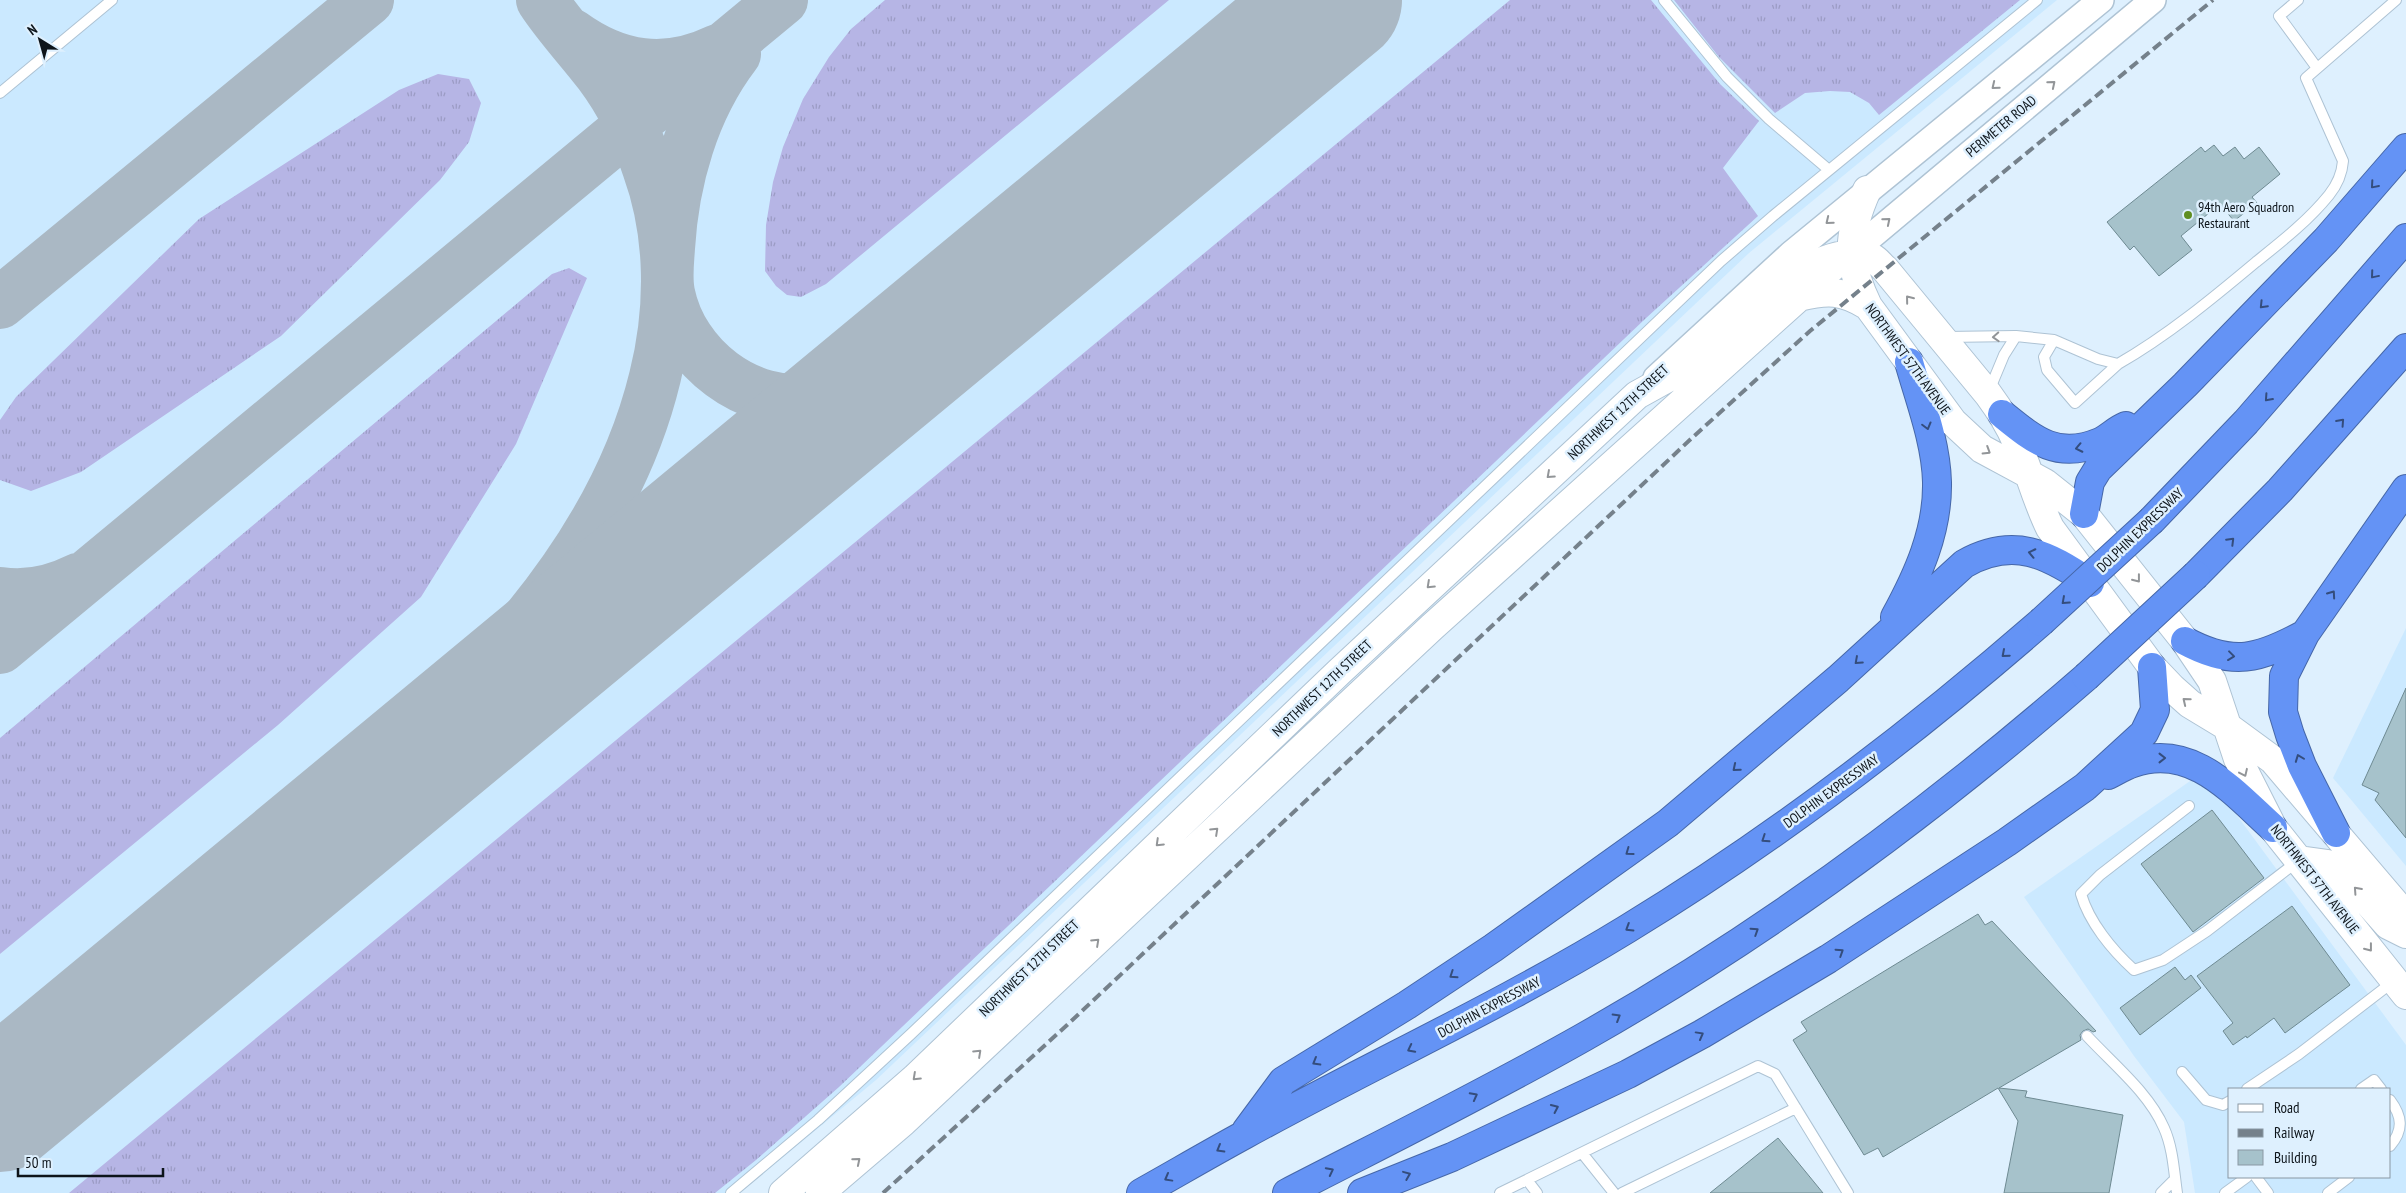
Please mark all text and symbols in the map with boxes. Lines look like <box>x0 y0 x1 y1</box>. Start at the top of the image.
north arrow <box>15 15 65 65</box>
text: N <box>24 20 41 39</box>
one-way arrow <box>1992 80 2001 88</box>
one-way arrow <box>2047 80 2056 89</box>
street label: PERIMETER ROAD <box>1962 91 2040 161</box>
one-way arrow <box>2371 179 2380 188</box>
place label: 94th Aero Squadron Restaurant <box>2198 198 2294 232</box>
marker: 94th Aero Squadron Restaurant <box>2182 209 2194 221</box>
one-way arrow <box>1826 216 1835 224</box>
one-way arrow <box>1881 219 1890 227</box>
one-way arrow <box>2372 269 2380 278</box>
one-way arrow <box>1907 296 1915 305</box>
one-way arrow <box>2260 299 2269 308</box>
street label: NORTHWEST 57TH AVENUE <box>1861 300 1955 418</box>
one-way arrow <box>1992 332 2000 343</box>
street label: NORTHWEST 12TH STREET <box>1564 360 1673 464</box>
one-way arrow <box>2265 392 2274 401</box>
one-way arrow <box>2335 418 2344 427</box>
one-way arrow <box>1921 422 1931 430</box>
one-way arrow <box>2075 442 2084 453</box>
one-way arrow <box>1981 445 1990 454</box>
one-way arrow <box>1546 469 1555 478</box>
street label: DOLPHIN EXPRESSWAY <box>2093 484 2188 576</box>
one-way arrow <box>2225 537 2234 546</box>
one-way arrow <box>2028 548 2037 559</box>
one-way arrow <box>2131 573 2140 583</box>
one-way arrow <box>1427 579 1436 588</box>
one-way arrow <box>2326 590 2335 600</box>
one-way arrow <box>2062 595 2071 604</box>
street label: NORTHWEST 12TH STREET <box>1268 635 1376 740</box>
one-way arrow <box>2001 648 2010 657</box>
one-way arrow <box>2227 650 2235 661</box>
one-way arrow <box>1855 655 1864 664</box>
one-way arrow <box>2183 698 2192 707</box>
street label: DOLPHIN EXPRESSWAY <box>1780 750 1883 832</box>
one-way arrow <box>2159 753 2167 763</box>
one-way arrow <box>2295 754 2305 763</box>
one-way arrow <box>1732 762 1741 771</box>
one-way arrow <box>2238 768 2248 777</box>
street label: NORTHWEST 57TH AVENUE <box>2267 821 2363 937</box>
one-way arrow <box>1209 828 1218 837</box>
one-way arrow <box>1762 833 1771 842</box>
one-way arrow <box>1156 837 1165 846</box>
one-way arrow <box>1625 846 1635 855</box>
one-way arrow <box>2354 887 2363 896</box>
street label: NORTHWEST 12TH STREET <box>975 915 1083 1020</box>
one-way arrow <box>1626 921 1635 931</box>
one-way arrow <box>1749 928 1758 938</box>
one-way arrow <box>1091 939 1100 948</box>
one-way arrow <box>2363 942 2372 952</box>
one-way arrow <box>1834 948 1843 958</box>
one-way arrow <box>1449 968 1458 978</box>
street label: DOLPHIN EXPRESSWAY <box>1435 972 1544 1042</box>
one-way arrow <box>1611 1014 1620 1024</box>
one-way arrow <box>1695 1031 1704 1041</box>
one-way arrow <box>1407 1043 1416 1053</box>
one-way arrow <box>972 1050 981 1059</box>
one-way arrow <box>1312 1055 1321 1065</box>
one-way arrow <box>913 1071 922 1080</box>
legend <box>2228 1088 2391 1178</box>
one-way arrow <box>1469 1092 1478 1102</box>
text: Road <box>2274 1098 2300 1117</box>
one-way arrow <box>1550 1104 1559 1115</box>
text: Railway <box>2274 1123 2315 1142</box>
one-way arrow <box>1216 1142 1225 1152</box>
scale bar <box>18 1146 162 1178</box>
text: Building <box>2274 1148 2317 1167</box>
text: 50 m <box>25 1153 51 1172</box>
one-way arrow <box>851 1159 860 1167</box>
one-way arrow <box>1325 1167 1334 1177</box>
one-way arrow <box>1402 1171 1411 1181</box>
one-way arrow <box>1164 1172 1173 1182</box>

